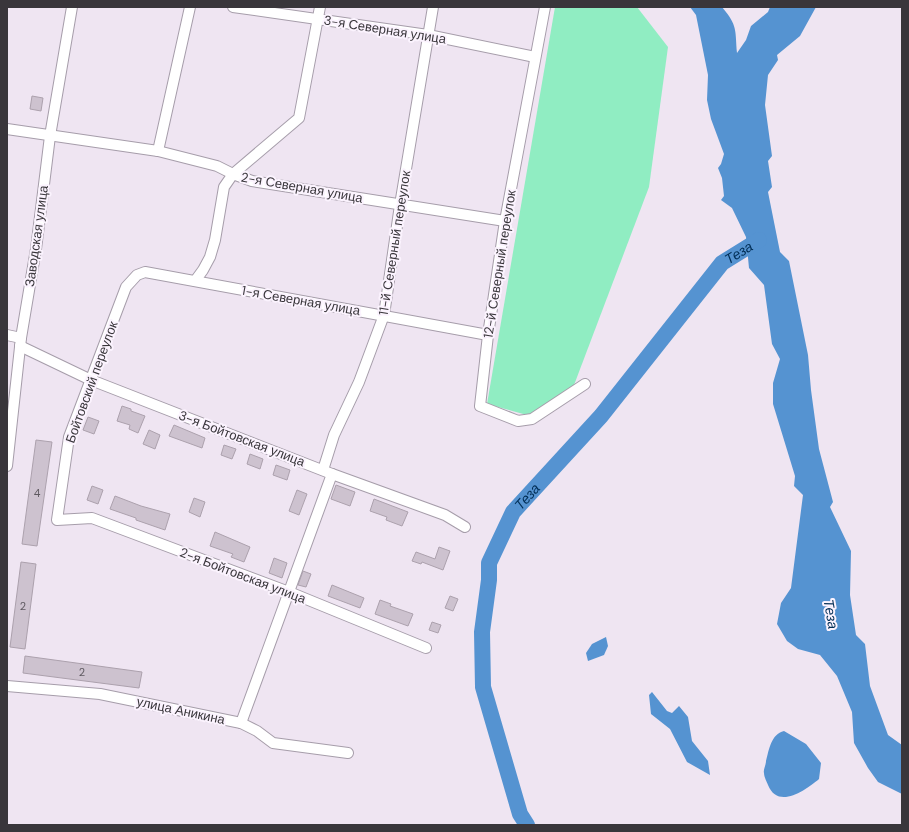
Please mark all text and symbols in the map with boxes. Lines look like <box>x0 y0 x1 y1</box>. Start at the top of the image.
street label: 3-я Северная улица <box>323 11 448 48</box>
street label: 2-я Северная улица <box>240 168 365 207</box>
street label: 11-й Северный переулок <box>375 169 414 317</box>
street label: Заводская улица <box>21 183 52 288</box>
street label: 12-й Северный переулок <box>479 188 520 339</box>
water label: Теза <box>721 237 756 268</box>
street label: 1-я Северная улица <box>240 282 362 319</box>
street label: Бойтовский переулок <box>62 319 122 445</box>
street label: 3-я Бойтовская улица <box>176 407 308 471</box>
water label: Теза <box>510 479 544 514</box>
house number: 4 <box>34 486 41 500</box>
street label: 2-я Бойтовская улица <box>177 544 309 608</box>
water label: Теза <box>820 598 842 630</box>
house number: 2 <box>20 599 26 613</box>
house number: 2 <box>79 665 85 679</box>
street label: улица Аникина <box>135 693 227 728</box>

